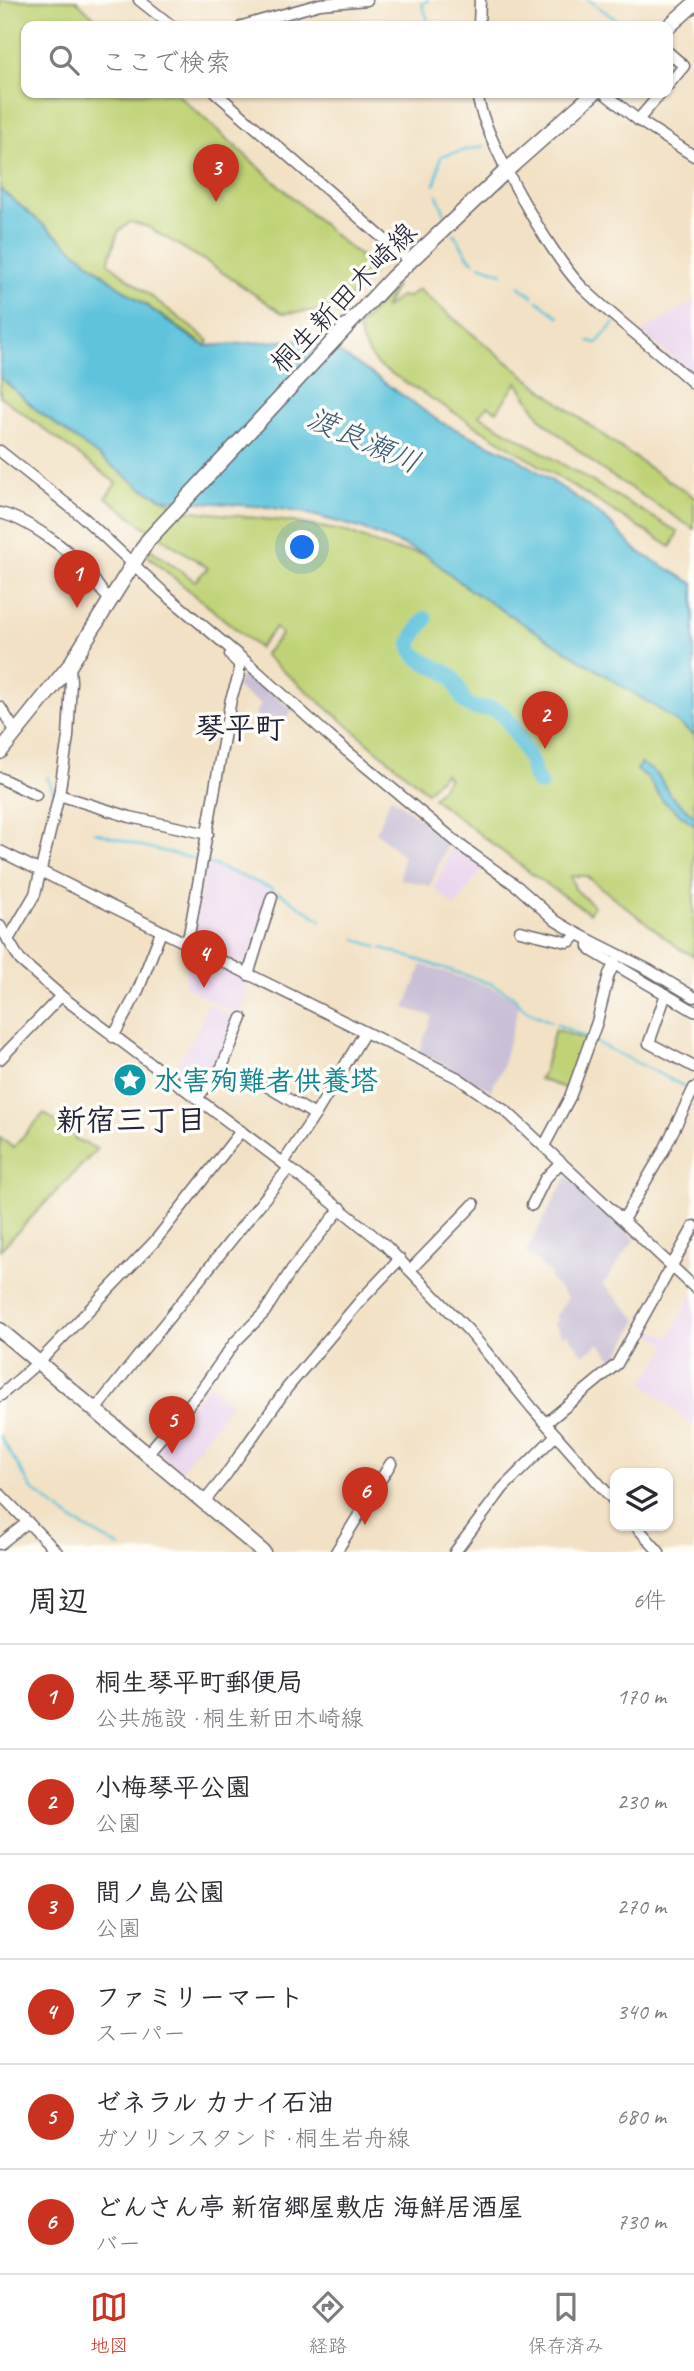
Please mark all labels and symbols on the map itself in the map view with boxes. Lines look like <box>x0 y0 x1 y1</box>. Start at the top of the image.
pin: 3 <box>193 144 239 202</box>
street label: 桐生新田木崎線 <box>263 215 424 380</box>
water label: 渡良瀬川 <box>301 398 427 482</box>
your location <box>285 530 319 564</box>
pin: 1 <box>54 550 100 608</box>
pin: 2 <box>522 691 568 749</box>
district label: 琴平町 <box>195 709 285 747</box>
pin: 4 <box>181 930 227 988</box>
place icon: 水害殉難者供養塔 <box>111 1061 149 1099</box>
place label: 水害殉難者供養塔 <box>154 1063 378 1098</box>
district label: 新宿三丁目 <box>56 1101 206 1139</box>
pin: 5 <box>149 1396 195 1454</box>
pin: 6 <box>342 1467 388 1525</box>

